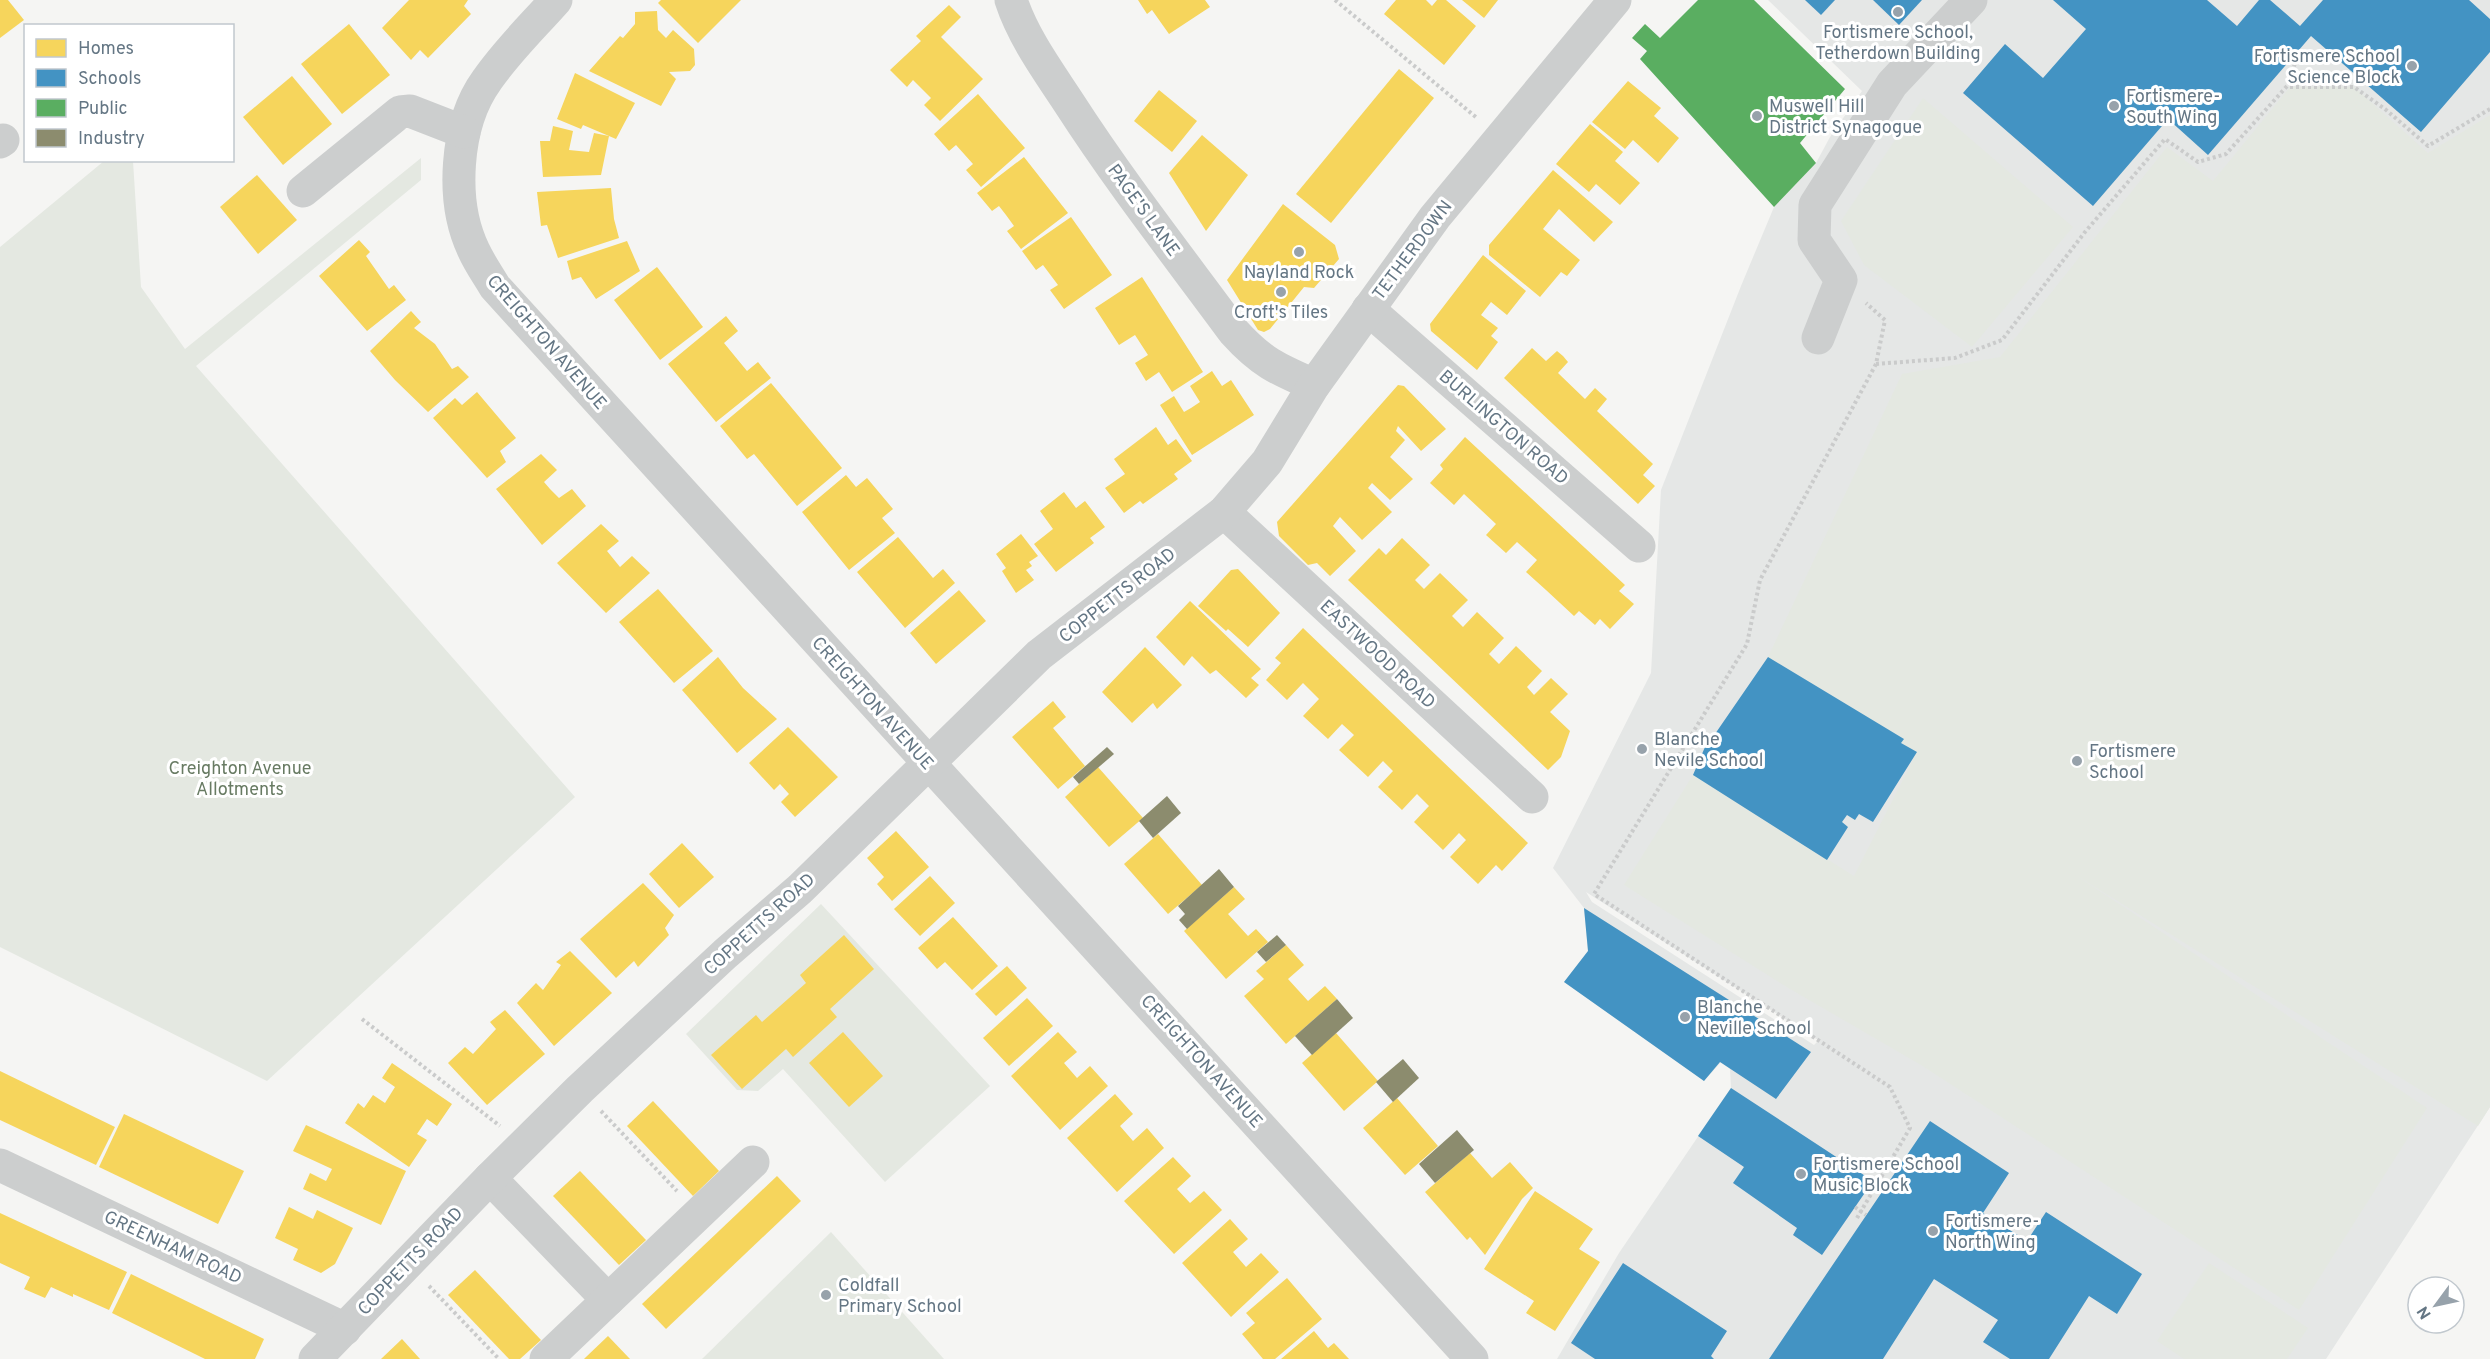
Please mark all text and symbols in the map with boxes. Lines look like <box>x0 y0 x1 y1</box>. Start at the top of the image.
marker: Fortismere School, Tetherdown Building <box>1891 5 1905 19</box>
place label: Fortismere School, Tetherdown Building <box>1815 22 1981 66</box>
legend <box>24 24 234 162</box>
text: Homes <box>78 38 134 61</box>
place label: Fortismere School Science Block <box>2254 46 2400 90</box>
marker: Fortismere School Science Block <box>2405 59 2419 73</box>
text: Schools <box>78 68 141 91</box>
place label: Fortismere- South Wing <box>2126 86 2220 130</box>
place label: Muswell Hill District Synagogue <box>1769 96 1922 140</box>
text: Public <box>78 98 128 121</box>
marker: Fortismere- South Wing <box>2107 99 2121 113</box>
marker: Muswell Hill District Synagogue <box>1750 109 1764 123</box>
text: Industry <box>78 128 145 151</box>
street label: PAGE'S LANE <box>1102 160 1184 262</box>
street label: TETHERDOWN <box>1368 196 1458 305</box>
marker: Nayland Rock <box>1292 245 1306 259</box>
place label: Nayland Rock <box>1244 262 1354 285</box>
street label: CREIGHTON AVENUE <box>481 271 611 415</box>
marker: Croft's Tiles <box>1274 285 1288 299</box>
place label: Croft's Tiles <box>1234 302 1328 325</box>
street label: BURLINGTON ROAD <box>1434 366 1573 491</box>
street label: COPPETTS ROAD <box>1055 543 1181 649</box>
street label: EASTWOOD ROAD <box>1314 596 1440 715</box>
street label: CREIGHTON AVENUE <box>806 633 938 775</box>
place label: Blanche Nevile School <box>1654 729 1763 773</box>
place label: Fortismere School <box>2089 741 2176 785</box>
marker: Blanche Nevile School <box>1635 742 1649 756</box>
marker: Fortismere School <box>2070 754 2084 768</box>
park label: Creighton Avenue Allotments <box>169 758 311 802</box>
street label: COPPETTS ROAD <box>699 869 821 981</box>
street label: CREIGHTON AVENUE <box>1135 991 1267 1133</box>
place label: Blanche Neville School <box>1697 997 1811 1041</box>
marker: Blanche Neville School <box>1678 1010 1692 1024</box>
place label: Fortismere School Music Block <box>1813 1154 1959 1198</box>
marker: Fortismere School Music Block <box>1794 1167 1808 1181</box>
street label: COPPETTS ROAD <box>353 1203 469 1321</box>
street label: GREENHAM ROAD <box>100 1206 245 1290</box>
place label: Fortismere- North Wing <box>1945 1211 2039 1255</box>
marker: Fortismere- North Wing <box>1926 1224 1940 1238</box>
place label: Coldfall Primary School <box>838 1275 962 1319</box>
north arrow <box>2406 1275 2466 1335</box>
marker: Coldfall Primary School <box>819 1288 833 1302</box>
text: N <box>2414 1302 2437 1322</box>

